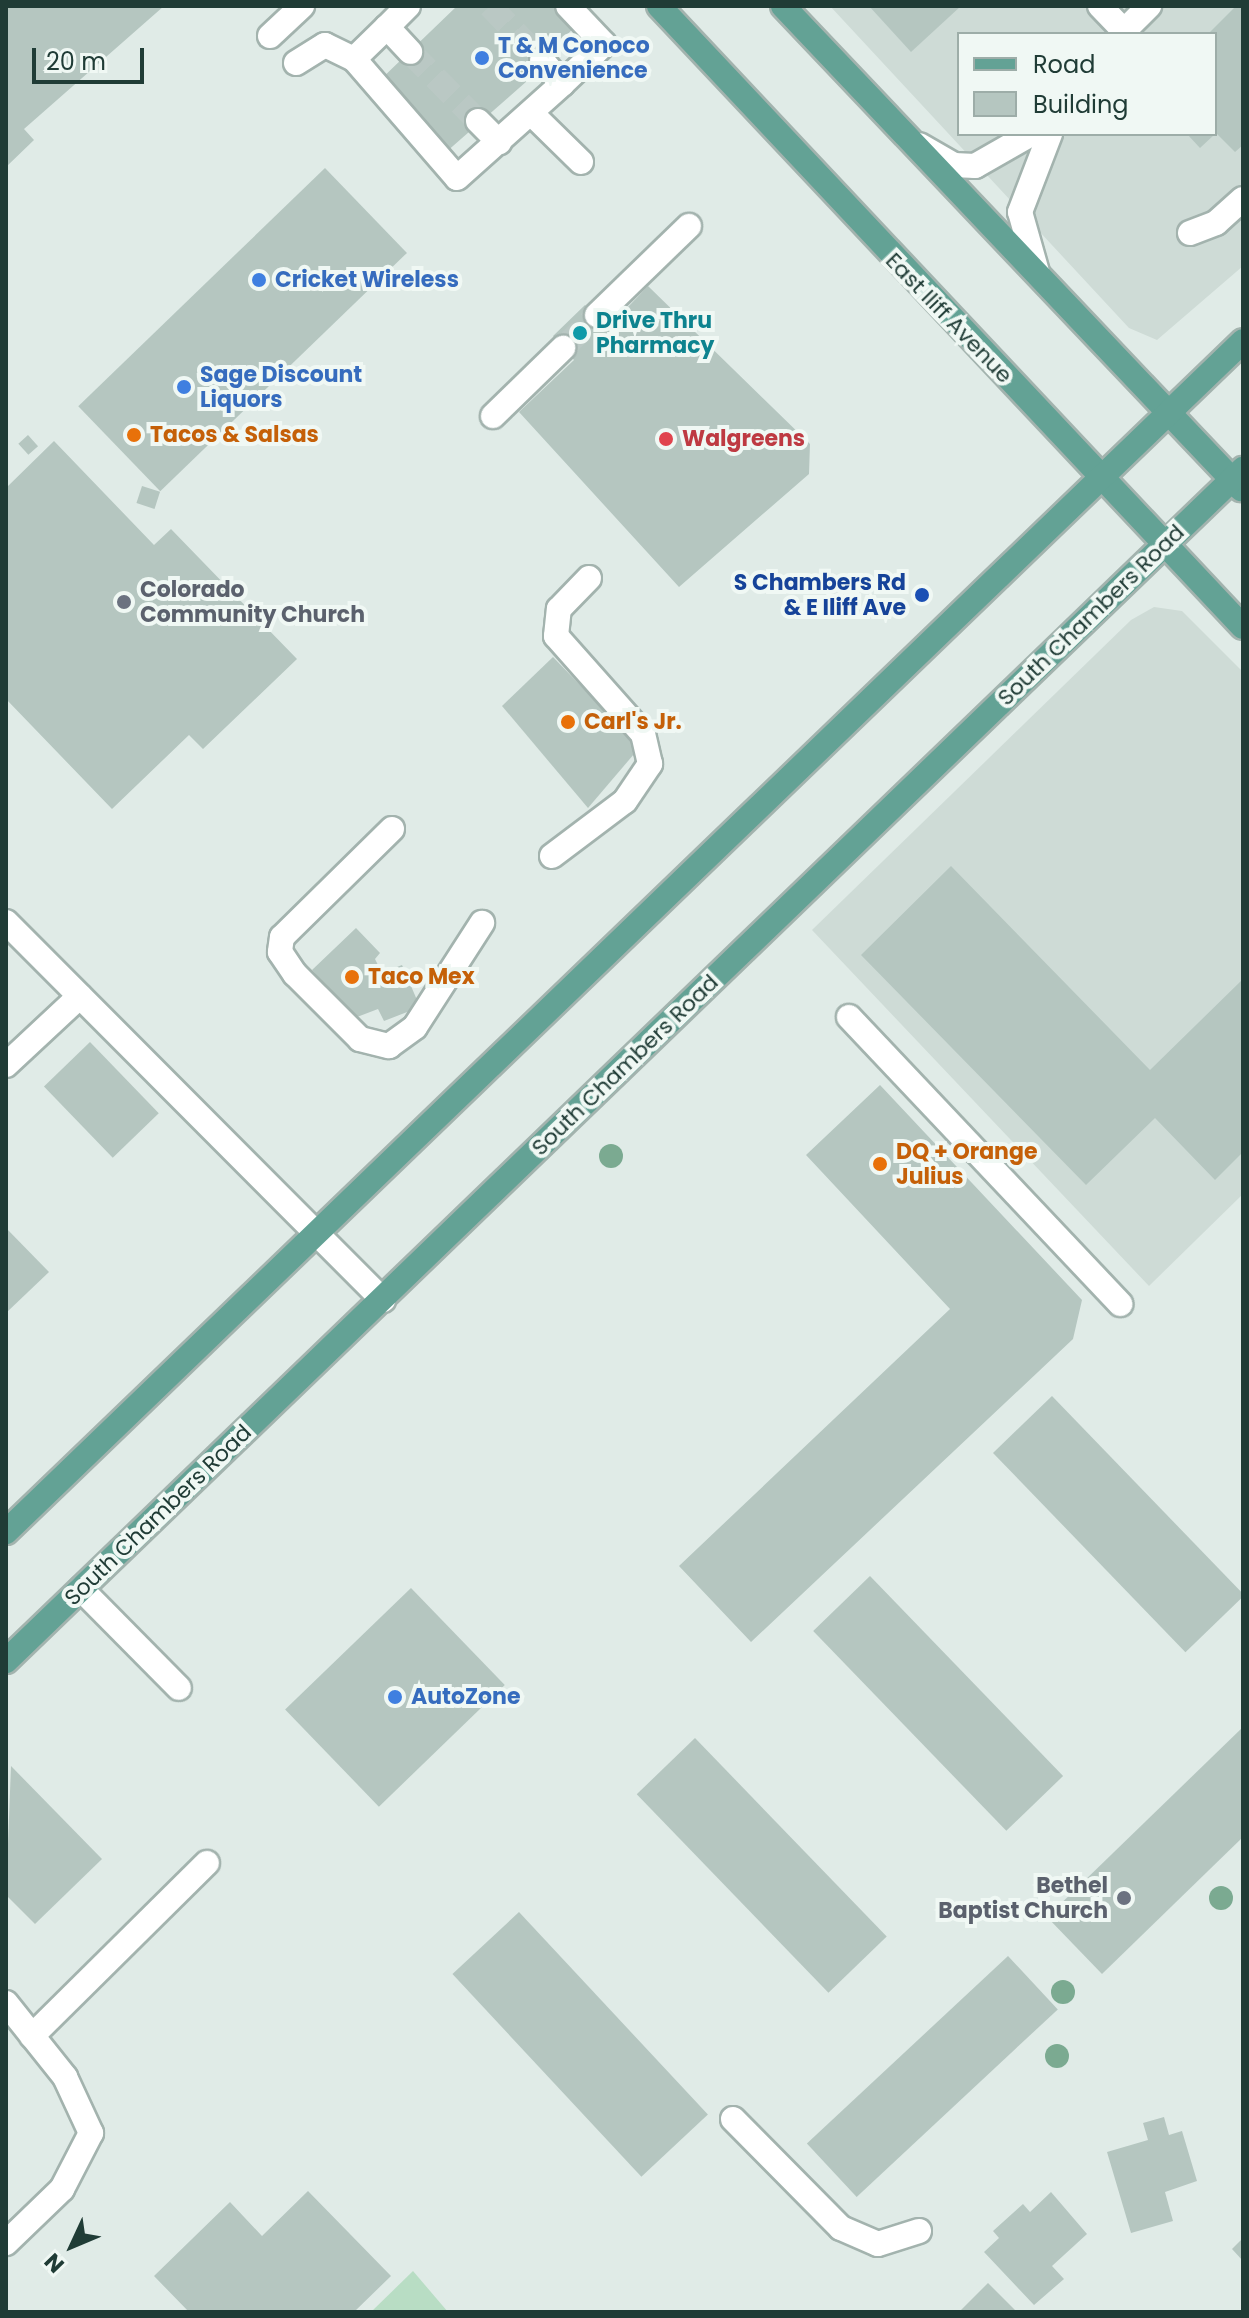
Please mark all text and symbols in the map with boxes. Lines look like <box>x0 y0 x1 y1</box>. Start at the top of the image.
scale bar <box>36 32 148 82</box>
place label: T & M Conoco Convenience <box>498 32 650 84</box>
legend <box>957 32 1217 136</box>
text: 20 m <box>46 45 106 78</box>
text: Road <box>1033 48 1095 81</box>
marker: T & M Conoco Convenience <box>473 49 491 67</box>
text: Building <box>1033 88 1129 121</box>
street label: East Iliff Avenue <box>880 247 1018 389</box>
place label: Cricket Wireless <box>275 267 459 293</box>
marker: Cricket Wireless <box>250 271 268 289</box>
place label: Drive Thru Pharmacy <box>596 307 714 358</box>
marker: Drive Thru Pharmacy <box>571 324 589 342</box>
place label: Sage Discount Liquors <box>200 361 362 412</box>
marker: Sage Discount Liquors <box>175 378 193 396</box>
place label: Tacos & Salsas <box>150 422 319 448</box>
marker: Tacos & Salsas <box>125 426 143 444</box>
place label: Walgreens <box>682 426 805 452</box>
marker: Walgreens <box>657 430 675 448</box>
street label: South Chambers Road <box>992 519 1190 711</box>
place label: S Chambers Rd & E Iliff Ave <box>734 569 906 620</box>
place label: Colorado Community Church <box>140 576 365 628</box>
marker: S Chambers Rd & E Iliff Ave <box>913 586 931 604</box>
marker: Colorado Community Church <box>115 593 133 611</box>
place label: Carl's Jr. <box>584 709 682 735</box>
marker: Carl's Jr. <box>559 713 577 731</box>
place label: Taco Mex <box>368 964 475 990</box>
marker: Taco Mex <box>343 968 361 986</box>
street label: South Chambers Road <box>526 969 724 1161</box>
place label: DQ + Orange Julius <box>896 1138 1037 1190</box>
marker: DQ + Orange Julius <box>871 1155 889 1173</box>
street label: South Chambers Road <box>59 1419 257 1611</box>
place label: AutoZone <box>411 1684 520 1710</box>
marker: AutoZone <box>386 1688 404 1706</box>
place label: Bethel Baptist Church <box>938 1872 1108 1924</box>
marker: Bethel Baptist Church <box>1115 1889 1133 1907</box>
north arrow <box>32 2206 112 2286</box>
text: N <box>37 2246 71 2280</box>

